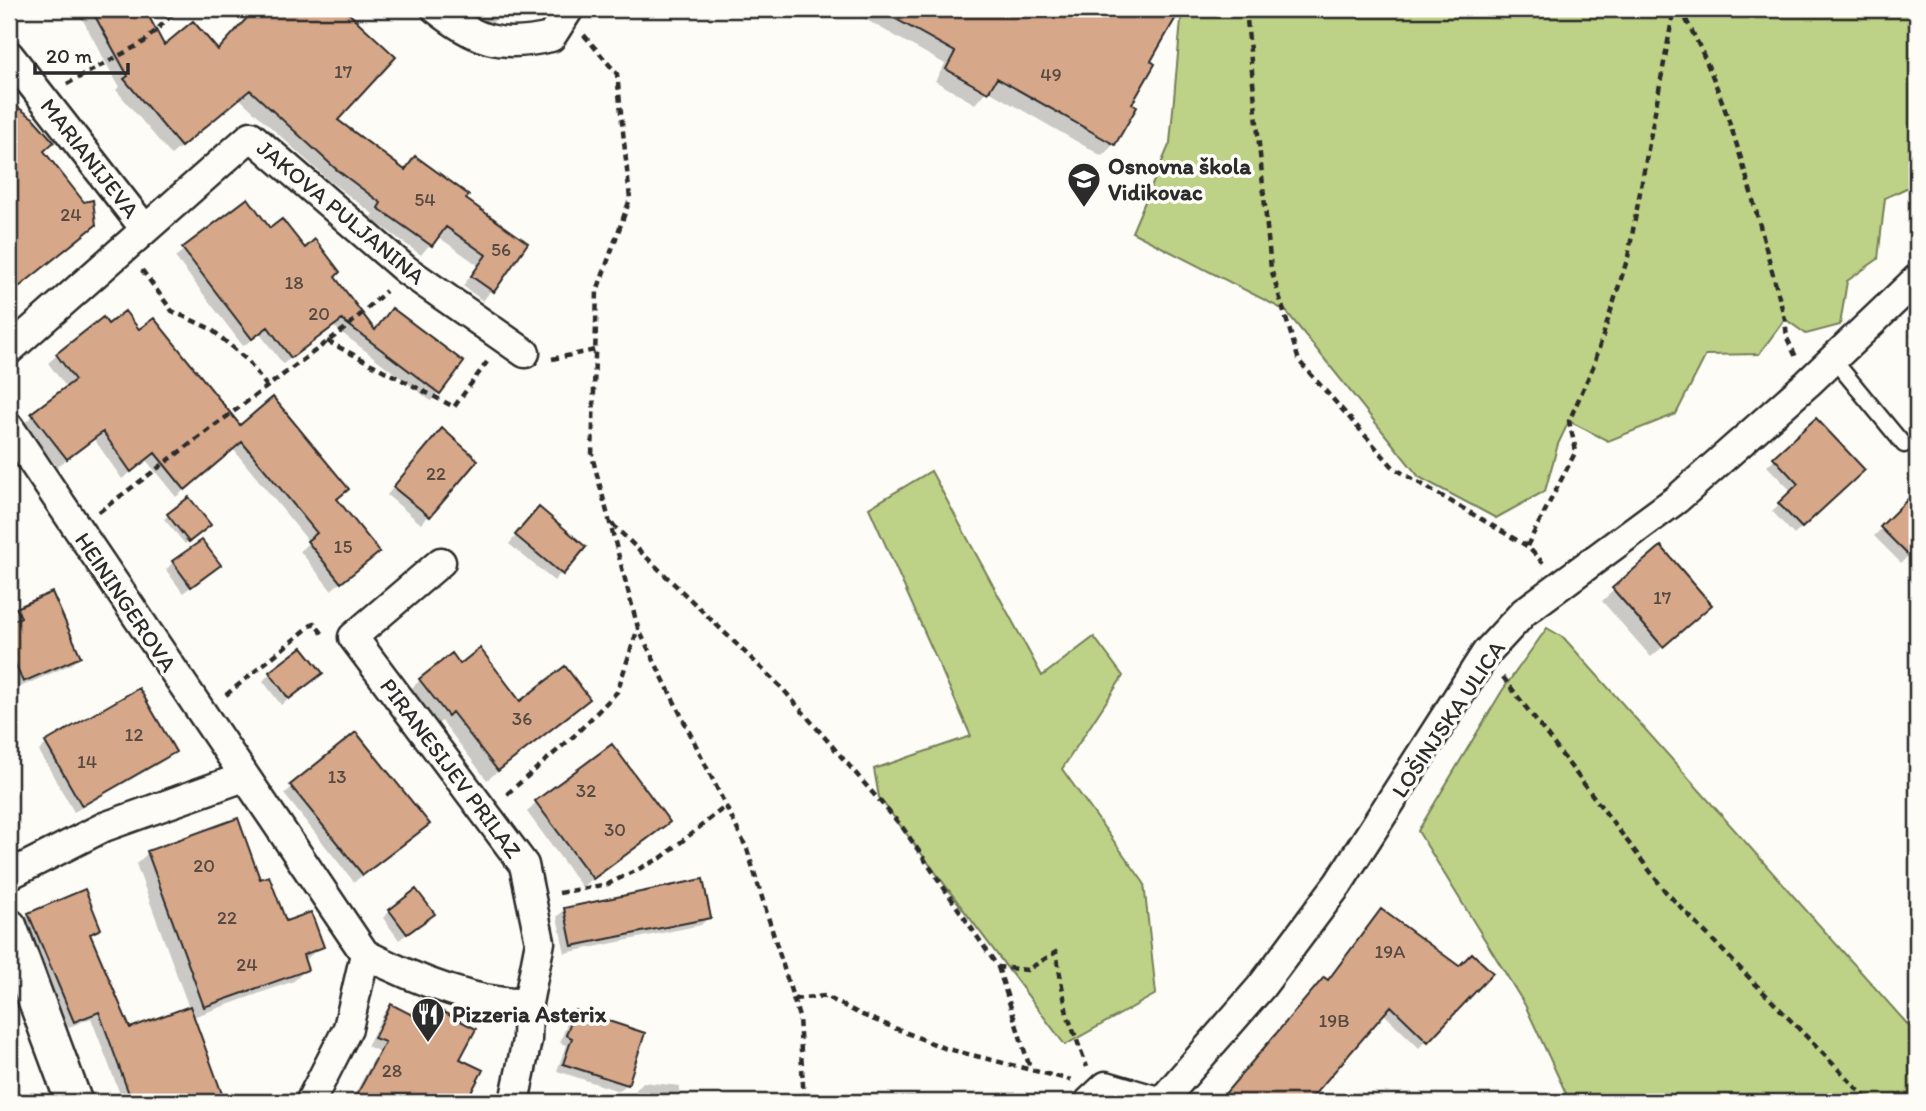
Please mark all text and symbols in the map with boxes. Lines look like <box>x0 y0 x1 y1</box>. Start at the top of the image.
scale bar <box>35 32 128 76</box>
text: 20 m <box>46 43 93 68</box>
house number: 17 <box>334 60 352 83</box>
house number: 49 <box>1040 63 1062 86</box>
street label: MARIANIJEVA <box>35 93 146 224</box>
street label: JAKOVA PULJANINA <box>251 134 431 291</box>
place label: Osnovna škola Vidikovac <box>1108 152 1252 206</box>
school or university icon: Osnovna škola Vidikovac <box>1065 160 1103 209</box>
house number: 54 <box>414 188 436 211</box>
house number: 24 <box>60 203 82 226</box>
house number: 56 <box>491 238 511 261</box>
house number: 18 <box>284 271 304 294</box>
house number: 20 <box>308 302 330 325</box>
house number: 22 <box>426 462 446 485</box>
street label: HEININGEROVA <box>69 527 183 677</box>
house number: 15 <box>334 535 352 558</box>
house number: 17 <box>1653 586 1671 609</box>
street label: LOŠINJSKA ULICA <box>1385 635 1511 803</box>
street label: PIRANESIJEV PRILAZ <box>374 672 528 864</box>
house number: 36 <box>512 707 532 730</box>
house number: 12 <box>125 723 143 746</box>
house number: 14 <box>77 750 97 773</box>
house number: 13 <box>327 765 347 788</box>
house number: 32 <box>576 779 596 802</box>
house number: 30 <box>604 818 626 841</box>
house number: 20 <box>193 854 215 877</box>
house number: 22 <box>217 906 237 929</box>
house number: 19A <box>1375 940 1405 963</box>
house number: 24 <box>236 953 258 976</box>
restaurant icon: Pizzeria Asterix <box>409 995 447 1044</box>
place label: Pizzeria Asterix <box>452 1000 607 1028</box>
house number: 19B <box>1318 1009 1350 1032</box>
house number: 28 <box>382 1059 402 1082</box>

